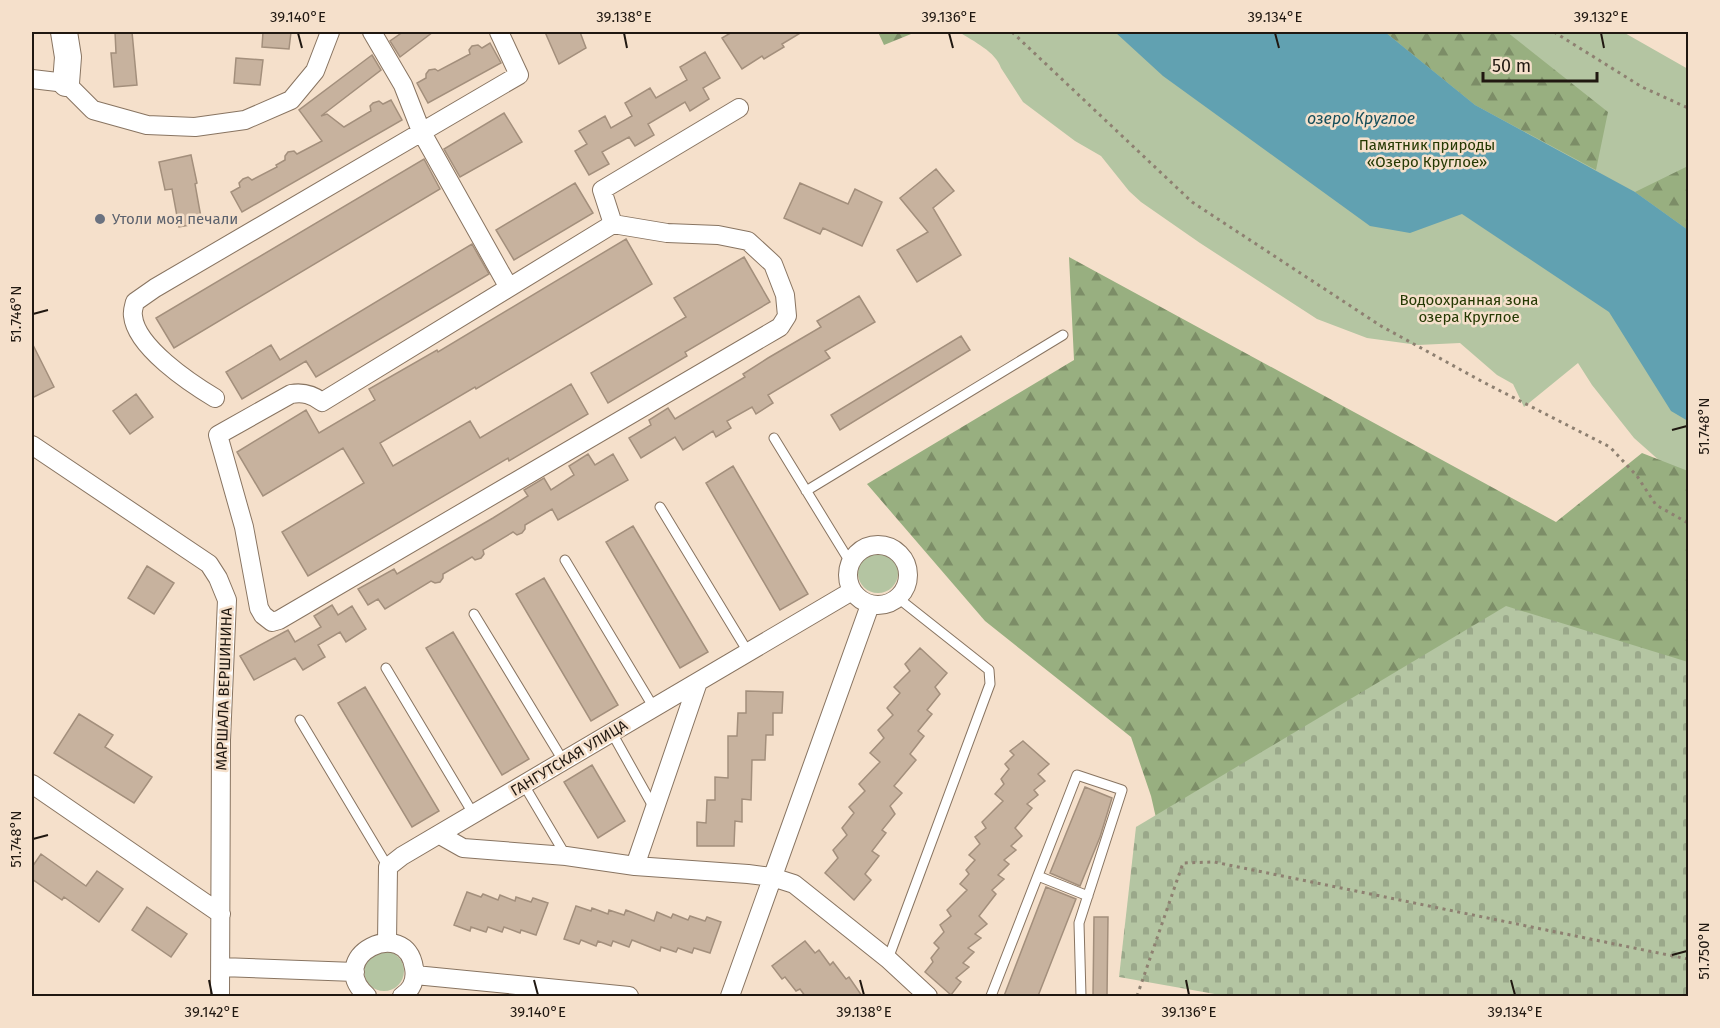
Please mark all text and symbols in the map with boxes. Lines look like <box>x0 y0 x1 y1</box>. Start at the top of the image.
text: 39.140°E <box>270 8 326 26</box>
text: 39.138°E <box>596 8 652 26</box>
text: 39.136°E <box>922 8 976 26</box>
text: 39.134°E <box>1247 8 1303 26</box>
text: 39.132°E <box>1574 8 1628 26</box>
scale bar <box>1483 45 1597 83</box>
text: 50 m <box>1492 55 1531 77</box>
water label: озеро Круглое <box>1307 109 1415 128</box>
park label: Памятник природы «Озеро Круглое» <box>1359 136 1495 171</box>
place label: Утоли моя печали <box>112 210 238 228</box>
marker: Утоли моя печали <box>93 212 107 226</box>
text: 51.746°N <box>7 286 25 342</box>
park label: Водоохранная зона озера Круглое <box>1399 291 1539 326</box>
text: 51.748°N <box>1695 397 1713 455</box>
street label: МАРШАЛА ВЕРШИНИНА <box>212 607 236 771</box>
street label: ГАНГУТСКАЯ УЛИЦА <box>507 716 631 800</box>
text: 51.748°N <box>7 810 25 868</box>
text: 51.750°N <box>1695 922 1713 980</box>
text: 39.142°E <box>185 1003 239 1021</box>
text: 39.140°E <box>510 1003 566 1021</box>
text: 39.138°E <box>836 1003 892 1021</box>
text: 39.136°E <box>1162 1003 1216 1021</box>
text: 39.134°E <box>1487 1003 1543 1021</box>

